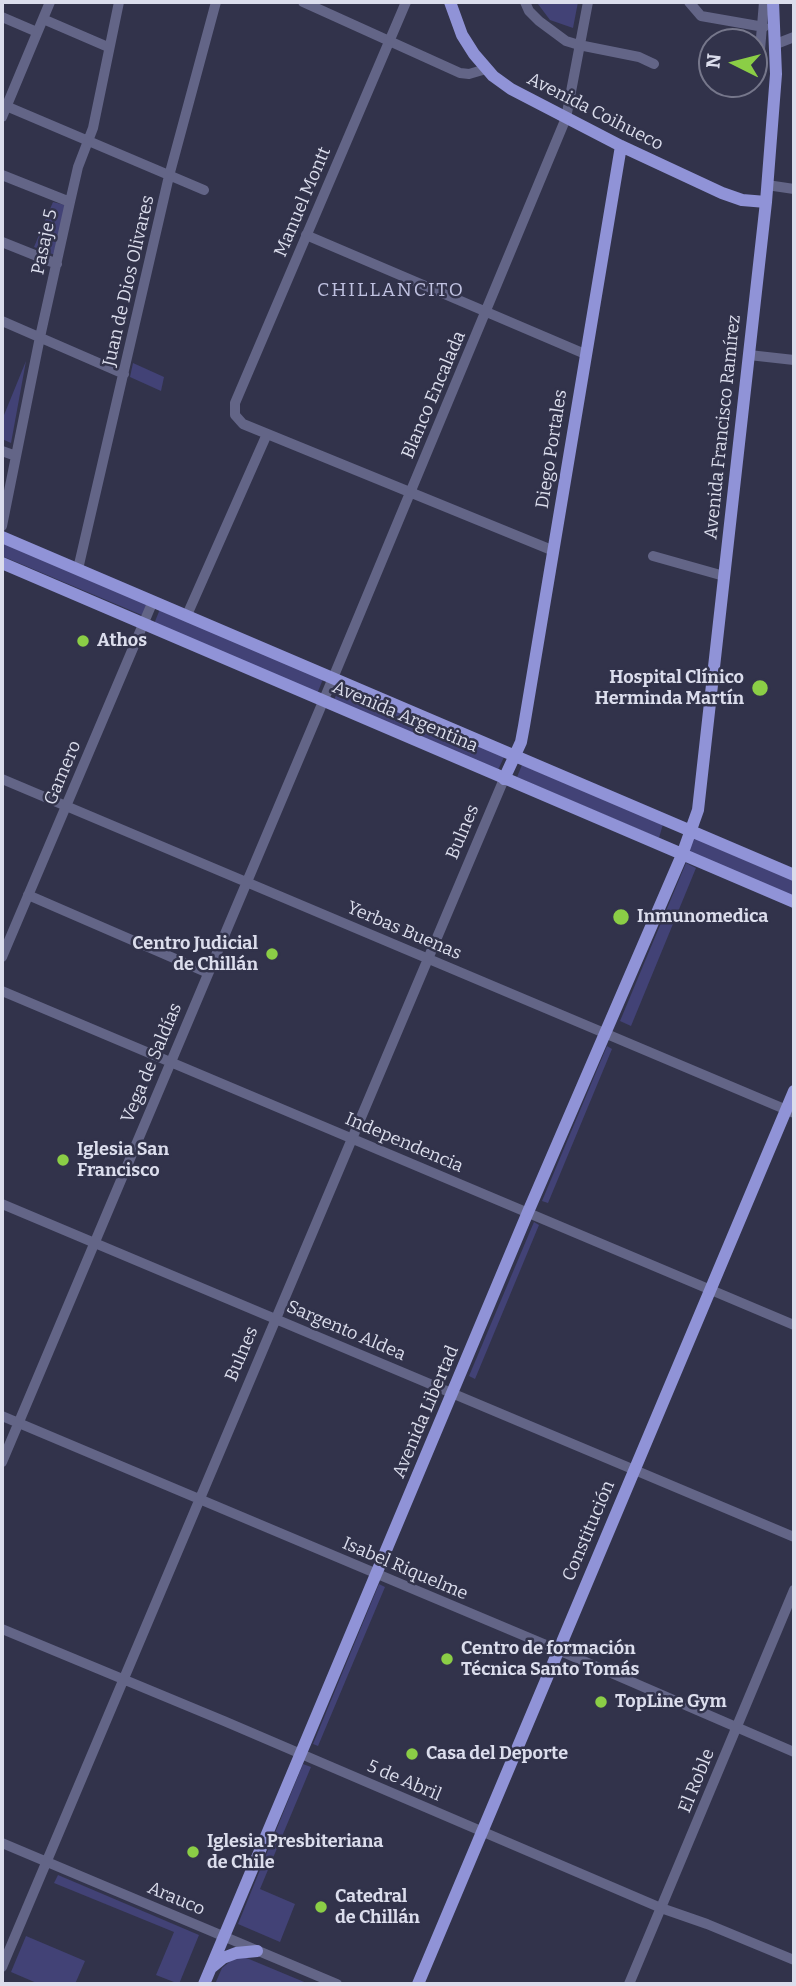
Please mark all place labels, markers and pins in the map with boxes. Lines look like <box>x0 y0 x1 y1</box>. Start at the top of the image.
place label: Athos <box>97 630 147 652</box>
marker: Athos <box>75 633 91 649</box>
place label: Hospital Clínico Herminda Martín <box>595 667 744 710</box>
marker: Hospital Clínico Herminda Martín <box>750 678 770 698</box>
place label: Inmunomedica <box>637 906 768 928</box>
marker: Inmunomedica <box>611 907 631 927</box>
place label: Centro Judicial de Chillán <box>132 933 258 976</box>
marker: Centro Judicial de Chillán <box>264 946 280 962</box>
place label: Iglesia San Francisco <box>77 1139 169 1182</box>
marker: Iglesia San Francisco <box>55 1152 71 1168</box>
place label: Centro de formación Técnica Santo Tomás <box>461 1638 639 1680</box>
marker: Centro de formación Técnica Santo Tomás <box>439 1651 455 1667</box>
place label: TopLine Gym <box>615 1691 727 1713</box>
marker: TopLine Gym <box>593 1694 609 1710</box>
place label: Casa del Deporte <box>426 1743 568 1765</box>
marker: Casa del Deporte <box>404 1746 420 1762</box>
place label: Iglesia Presbiteriana de Chile <box>207 1831 383 1874</box>
marker: Iglesia Presbiteriana de Chile <box>185 1844 201 1860</box>
place label: Catedral de Chillán <box>335 1886 420 1928</box>
marker: Catedral de Chillán <box>313 1899 329 1915</box>

